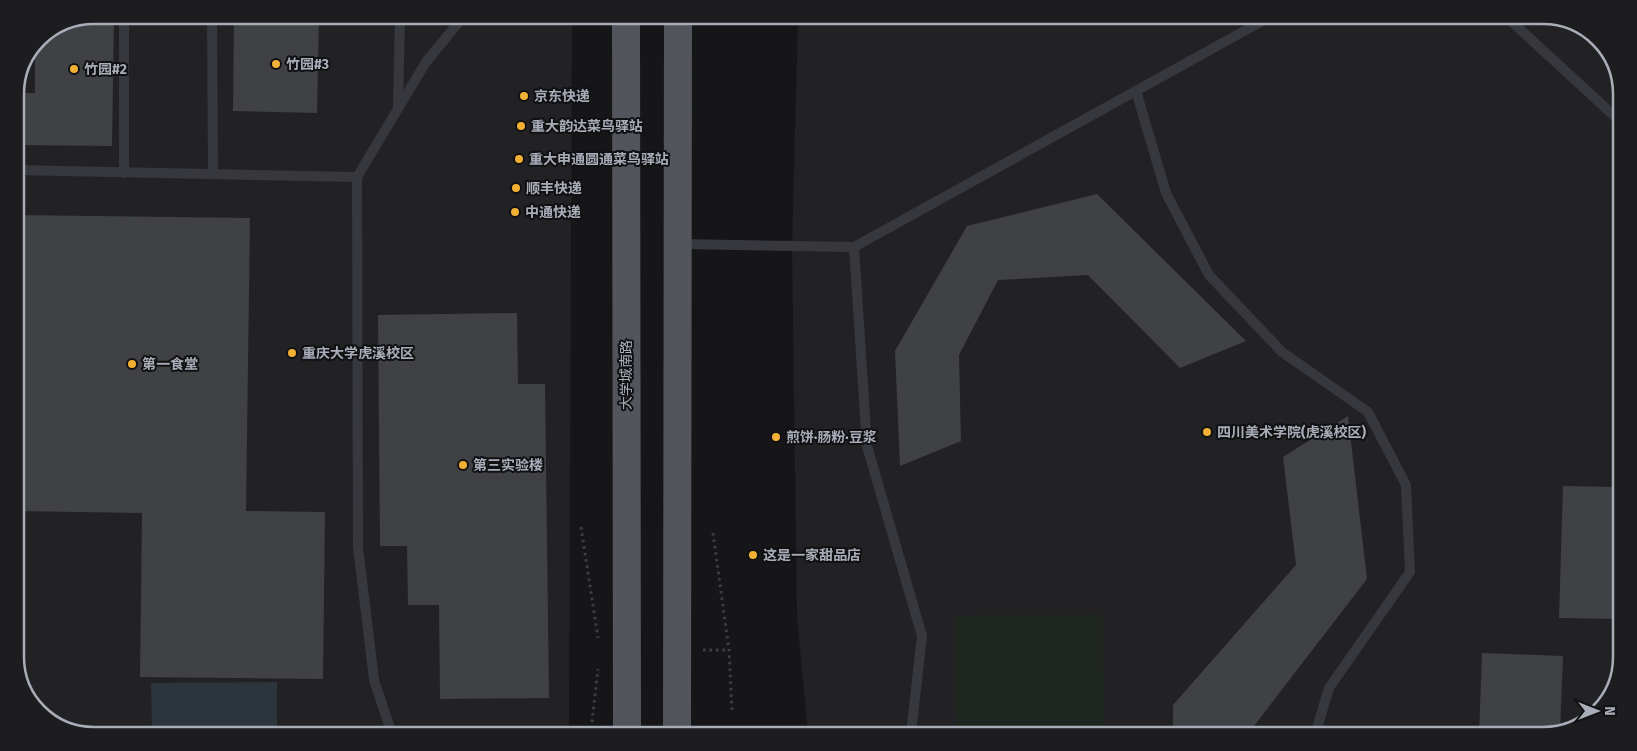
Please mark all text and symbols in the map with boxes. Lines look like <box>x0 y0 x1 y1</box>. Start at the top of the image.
place label: 竹园#3 <box>286 56 329 73</box>
marker: 竹园#3 <box>270 58 282 70</box>
place label: 竹园#2 <box>84 61 127 78</box>
marker: 竹园#2 <box>68 63 80 75</box>
place label: 京东快递 <box>534 88 590 105</box>
marker: 京东快递 <box>518 90 530 102</box>
place label: 重大韵达菜鸟驿站 <box>531 118 643 135</box>
marker: 重大韵达菜鸟驿站 <box>515 120 527 132</box>
place label: 重大申通圆通菜鸟驿站 <box>529 151 669 168</box>
marker: 重大申通圆通菜鸟驿站 <box>513 153 525 165</box>
place label: 顺丰快递 <box>526 180 582 197</box>
marker: 顺丰快递 <box>510 182 522 194</box>
place label: 中通快递 <box>525 204 581 221</box>
marker: 中通快递 <box>509 206 521 218</box>
street label: 大学城南路 <box>618 340 635 410</box>
place label: 重庆大学虎溪校区 <box>302 345 414 362</box>
marker: 重庆大学虎溪校区 <box>286 347 298 359</box>
place label: 第一食堂 <box>142 356 198 373</box>
marker: 第一食堂 <box>126 358 138 370</box>
place label: 四川美术学院(虎溪校区) <box>1217 424 1367 441</box>
marker: 四川美术学院(虎溪校区) <box>1201 426 1213 438</box>
place label: 煎饼·肠粉·豆浆 <box>786 429 877 446</box>
marker: 煎饼·肠粉·豆浆 <box>770 431 782 443</box>
place label: 第三实验楼 <box>473 457 543 474</box>
marker: 第三实验楼 <box>457 459 469 471</box>
place label: 这是一家甜品店 <box>763 547 861 564</box>
marker: 这是一家甜品店 <box>747 549 759 561</box>
north arrow <box>1572 686 1622 736</box>
text: N <box>1601 706 1618 716</box>

